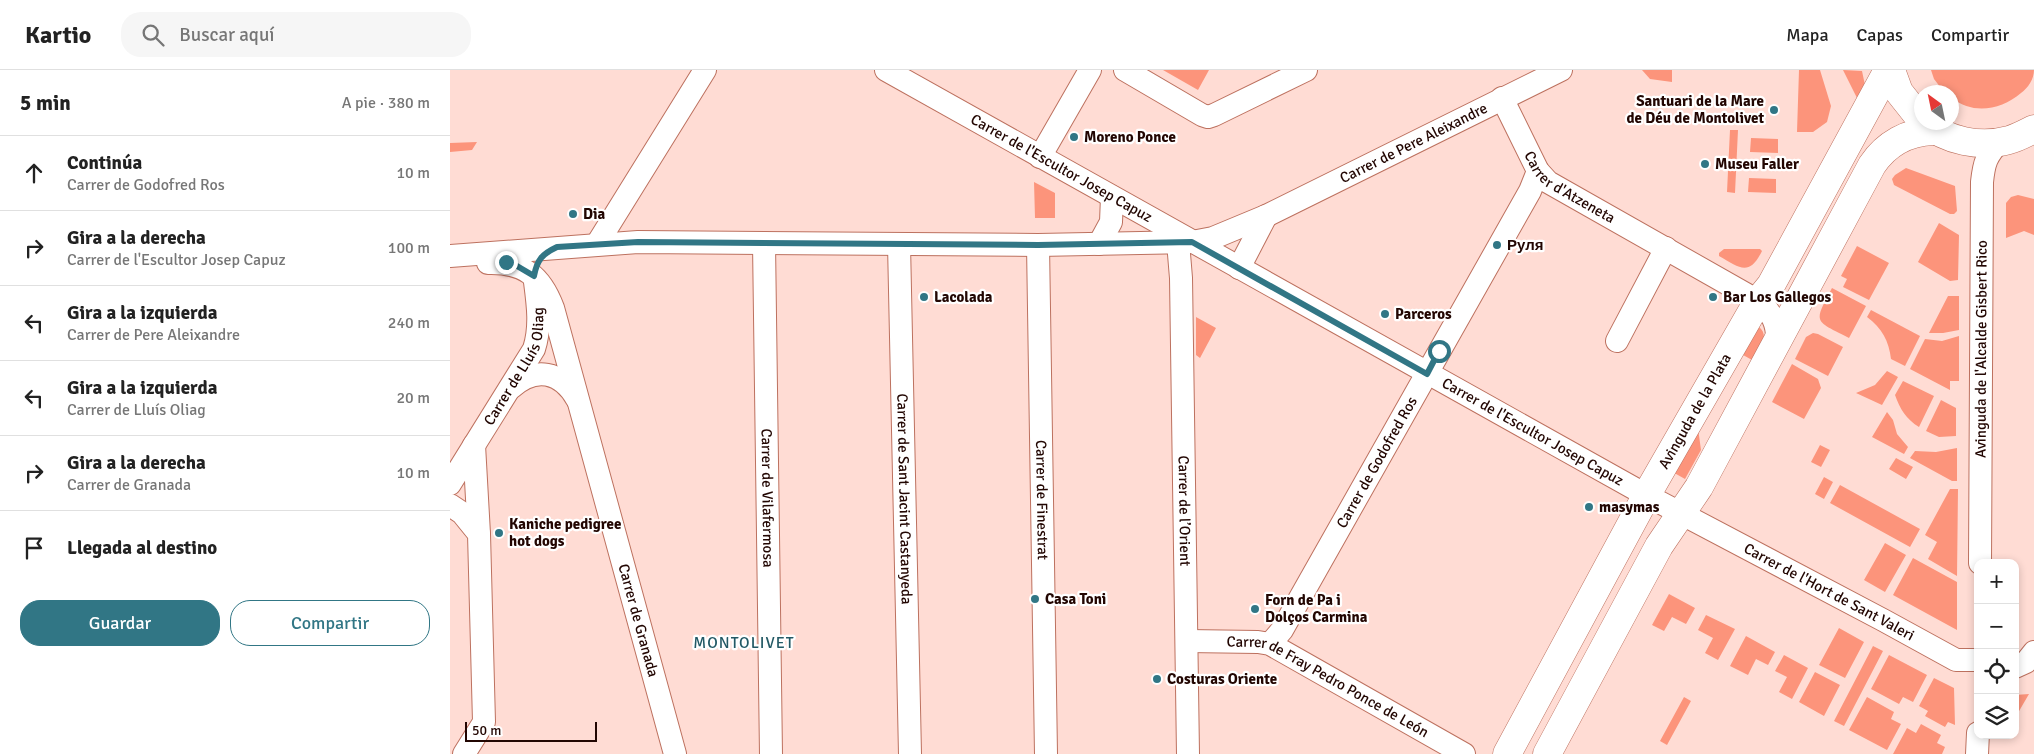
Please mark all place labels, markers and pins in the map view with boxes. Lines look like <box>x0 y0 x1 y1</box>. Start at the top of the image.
place label: Santuari de la Mare de Déu de Montolivet <box>1626 92 1764 127</box>
marker: Santuari de la Mare de Déu de Montolivet <box>1768 104 1780 116</box>
place label: Moreno Ponce <box>1084 128 1176 146</box>
marker: Moreno Ponce <box>1068 131 1080 143</box>
place label: Museu Faller <box>1715 155 1799 173</box>
marker: Museu Faller <box>1699 158 1711 170</box>
place label: Dia <box>583 205 605 223</box>
marker: Dia <box>567 208 579 220</box>
place label: Руля <box>1507 236 1543 254</box>
marker: Руля <box>1491 239 1503 251</box>
place label: Lacolada <box>934 288 993 306</box>
place label: Bar Los Gallegos <box>1723 288 1832 306</box>
marker: Lacolada <box>918 291 930 303</box>
marker: Bar Los Gallegos <box>1707 291 1719 303</box>
place label: Parceros <box>1395 305 1452 323</box>
marker: Parceros <box>1379 308 1391 320</box>
place label: masymas <box>1599 498 1660 516</box>
marker: masymas <box>1583 501 1595 513</box>
place label: Kaniche pedigree hot dogs <box>509 515 621 550</box>
marker: Kaniche pedigree hot dogs <box>493 527 505 539</box>
place label: Casa Toni <box>1045 590 1106 608</box>
place label: Forn de Pa i Dolços Carmina <box>1265 591 1368 626</box>
marker: Casa Toni <box>1029 593 1041 605</box>
marker: Forn de Pa i Dolços Carmina <box>1249 603 1261 615</box>
place label: Costuras Oriente <box>1167 670 1277 688</box>
marker: Costuras Oriente <box>1151 673 1163 685</box>

